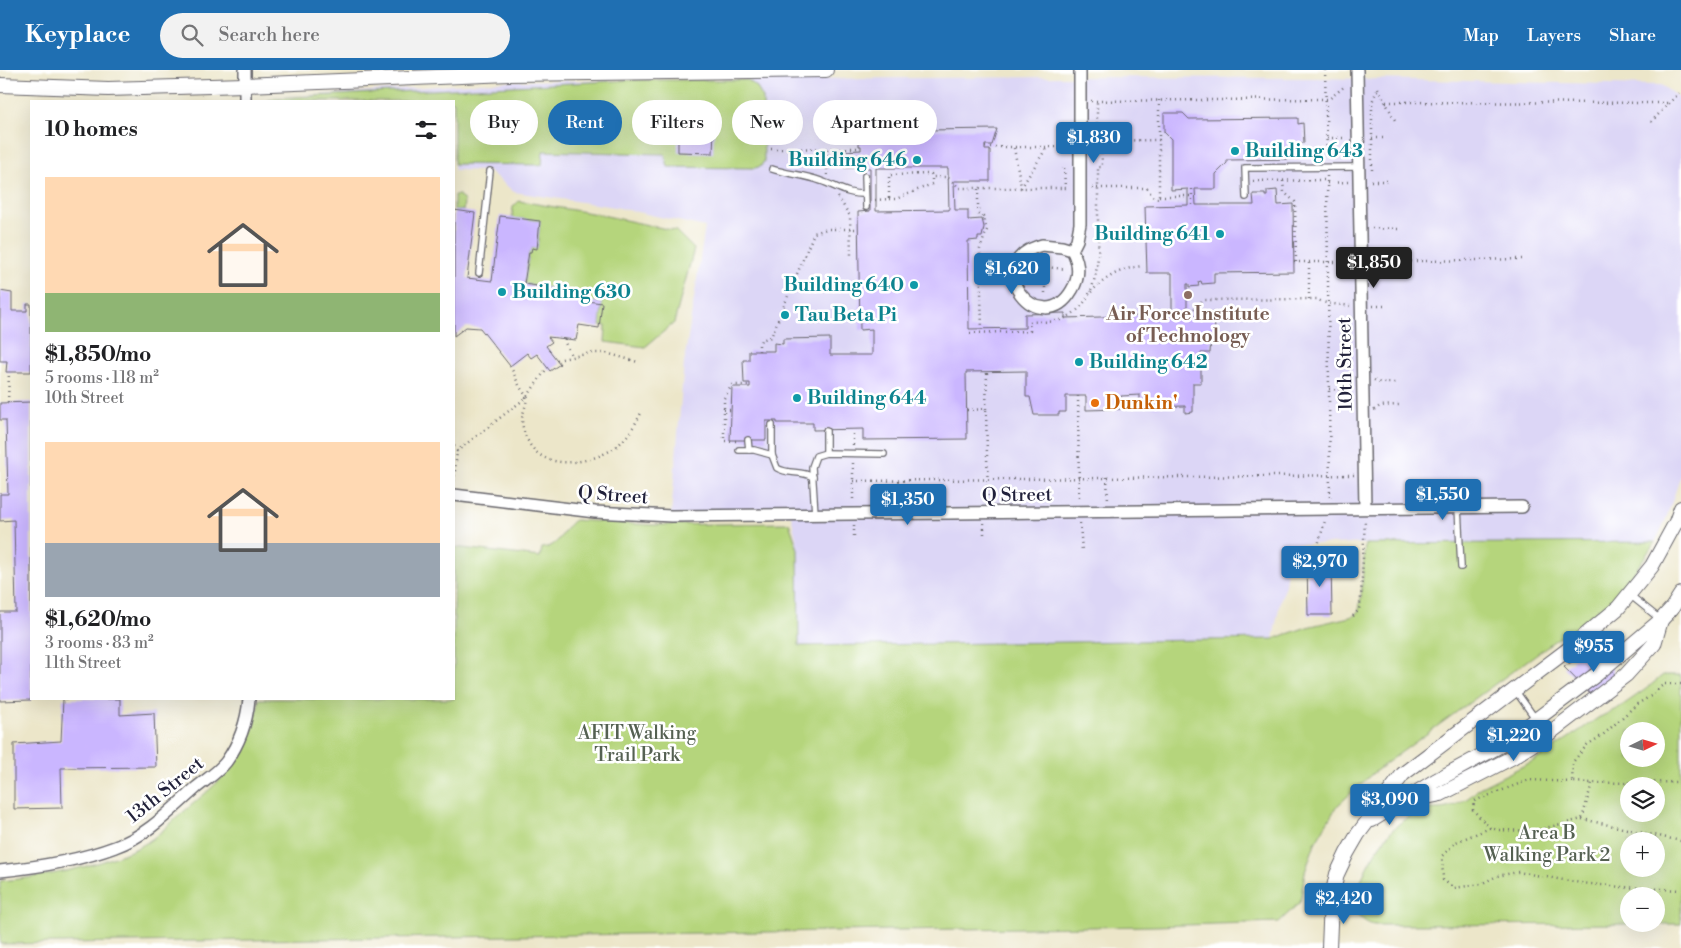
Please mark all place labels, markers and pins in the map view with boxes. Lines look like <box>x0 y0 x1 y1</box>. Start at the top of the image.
pin: $1,830 <box>1053 122 1135 164</box>
place label: Building 643 <box>1245 139 1363 163</box>
marker: Building 643 <box>1229 145 1241 157</box>
place label: Building 646 <box>788 148 907 172</box>
marker: Building 646 <box>911 154 923 166</box>
place label: Building 641 <box>1094 222 1210 246</box>
marker: Building 641 <box>1214 228 1226 240</box>
pin: $1,850 <box>1333 246 1415 289</box>
pin: $1,620 <box>971 252 1053 295</box>
place label: Building 640 <box>783 273 904 297</box>
marker: Building 640 <box>908 279 920 291</box>
place label: Building 630 <box>512 280 631 304</box>
marker: Building 630 <box>496 286 508 298</box>
marker: Air Force Institute of Technology <box>1182 289 1194 301</box>
place label: Air Force Institute of Technology <box>1105 302 1270 348</box>
place label: Tau Beta Pi <box>795 303 897 327</box>
marker: Tau Beta Pi <box>779 309 791 321</box>
place label: Building 642 <box>1089 350 1208 374</box>
marker: Building 642 <box>1073 356 1085 368</box>
place label: Building 644 <box>807 386 927 410</box>
place label: Dunkin' <box>1105 391 1178 415</box>
marker: Building 644 <box>791 392 803 404</box>
marker: Dunkin' <box>1089 397 1101 409</box>
pin: $1,550 <box>1402 478 1484 521</box>
pin: $1,350 <box>867 484 949 526</box>
pin: $2,970 <box>1279 546 1361 588</box>
pin: $955 <box>1564 630 1624 673</box>
pin: $1,220 <box>1473 720 1555 762</box>
pin: $3,090 <box>1349 784 1431 826</box>
pin: $2,420 <box>1303 882 1385 925</box>

